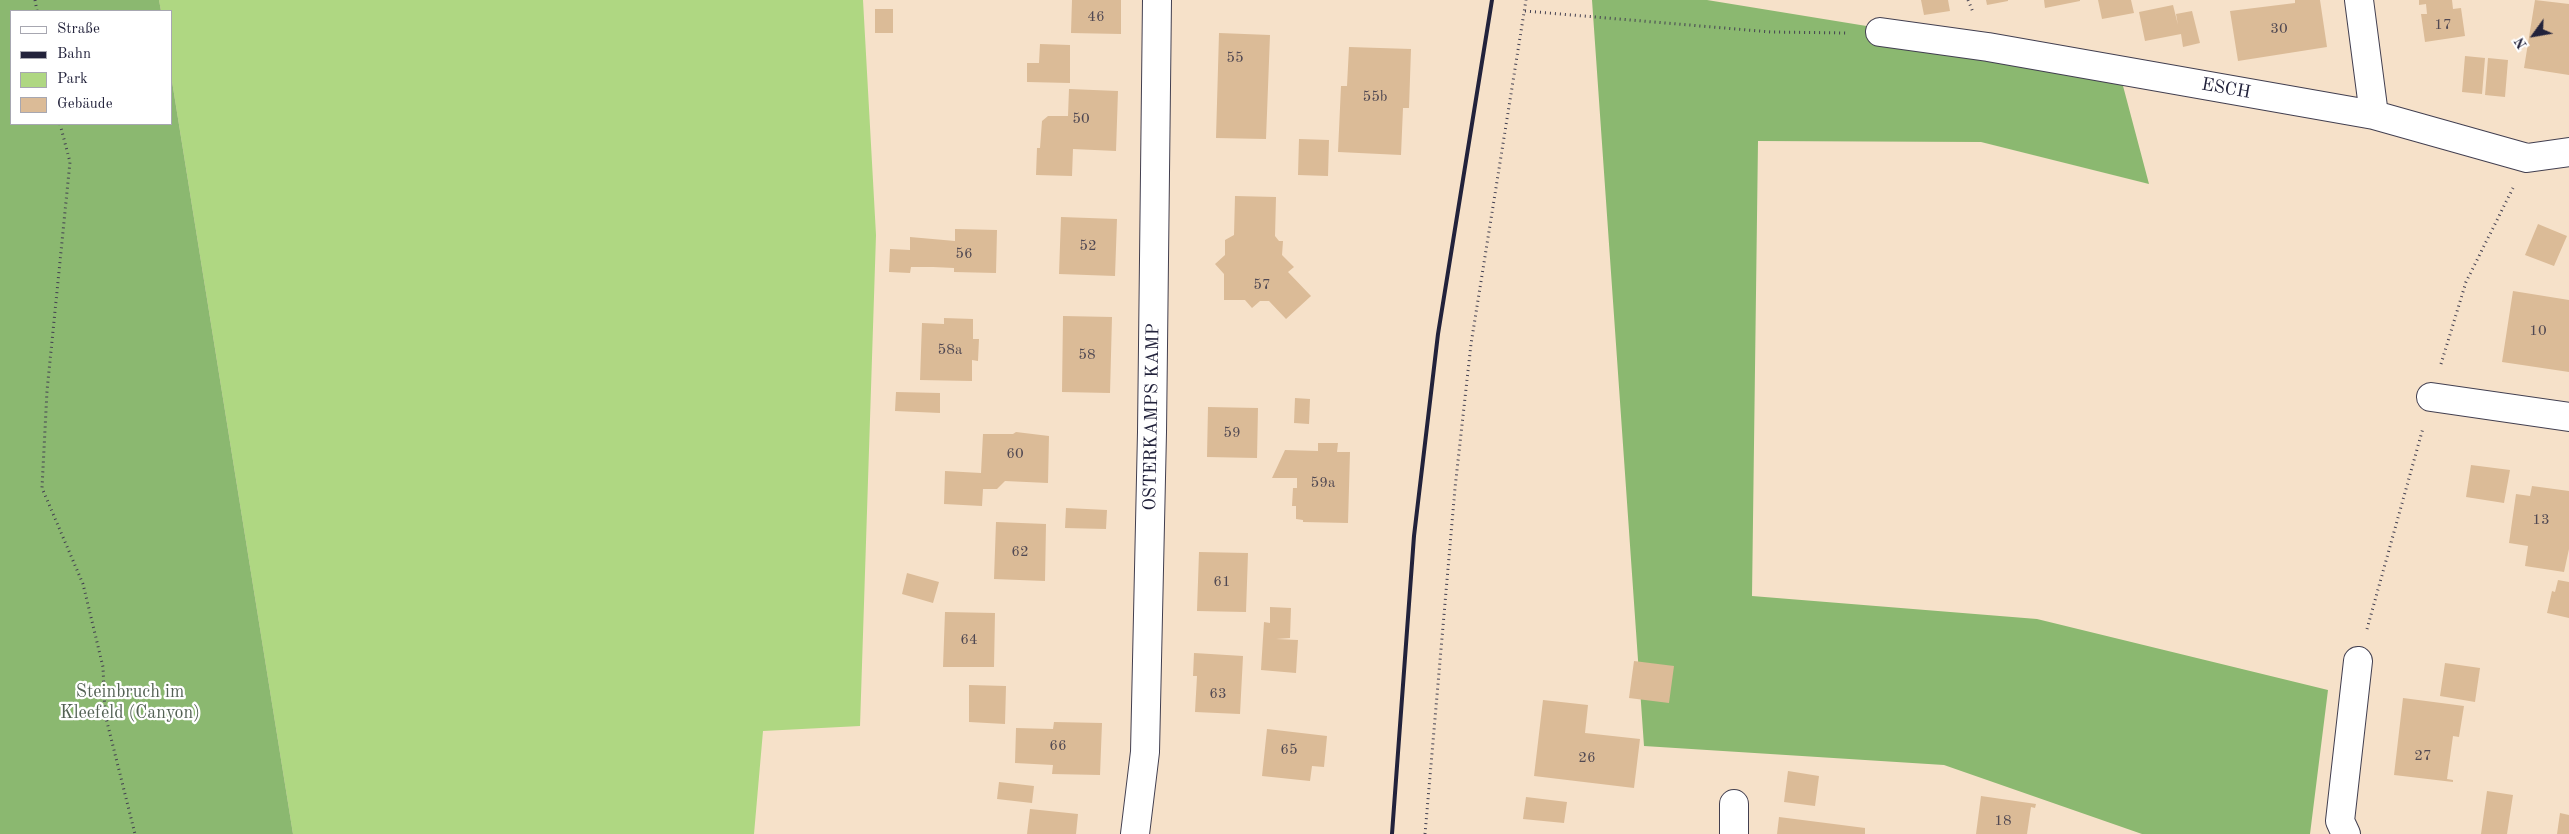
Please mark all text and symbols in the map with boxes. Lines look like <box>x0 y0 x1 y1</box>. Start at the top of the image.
house number: 46 <box>1087 8 1105 26</box>
legend <box>10 10 172 125</box>
north arrow <box>2509 10 2559 60</box>
house number: 17 <box>2434 16 2452 34</box>
house number: 30 <box>2270 20 2288 38</box>
text: Straße <box>57 22 100 37</box>
text: N <box>2513 35 2530 51</box>
text: Bahn <box>57 47 91 62</box>
house number: 55 <box>1226 49 1244 67</box>
text: Park <box>57 72 88 87</box>
street label: ESCH <box>2200 74 2252 104</box>
house number: 55b <box>1362 88 1388 106</box>
text: Gebäude <box>57 97 113 112</box>
house number: 50 <box>1072 110 1090 128</box>
house number: 52 <box>1079 237 1097 255</box>
house number: 56 <box>955 245 973 263</box>
house number: 57 <box>1253 276 1271 294</box>
house number: 10 <box>2529 322 2547 340</box>
street label: OSTERKAMPS KAMP <box>1140 323 1164 511</box>
house number: 58a <box>938 341 962 359</box>
house number: 58 <box>1078 346 1096 364</box>
house number: 59 <box>1223 424 1241 442</box>
house number: 60 <box>1006 445 1024 463</box>
house number: 59a <box>1311 474 1335 492</box>
house number: 13 <box>2532 511 2550 529</box>
house number: 62 <box>1011 543 1029 561</box>
house number: 61 <box>1213 573 1231 591</box>
house number: 64 <box>960 631 978 649</box>
park label: Steinbruch im Kleefeld (Canyon) <box>60 681 200 724</box>
house number: 63 <box>1209 685 1227 703</box>
house number: 66 <box>1049 737 1067 755</box>
house number: 65 <box>1280 741 1298 759</box>
house number: 27 <box>2414 747 2432 765</box>
house number: 26 <box>1578 749 1596 767</box>
house number: 18 <box>1994 812 2012 830</box>

